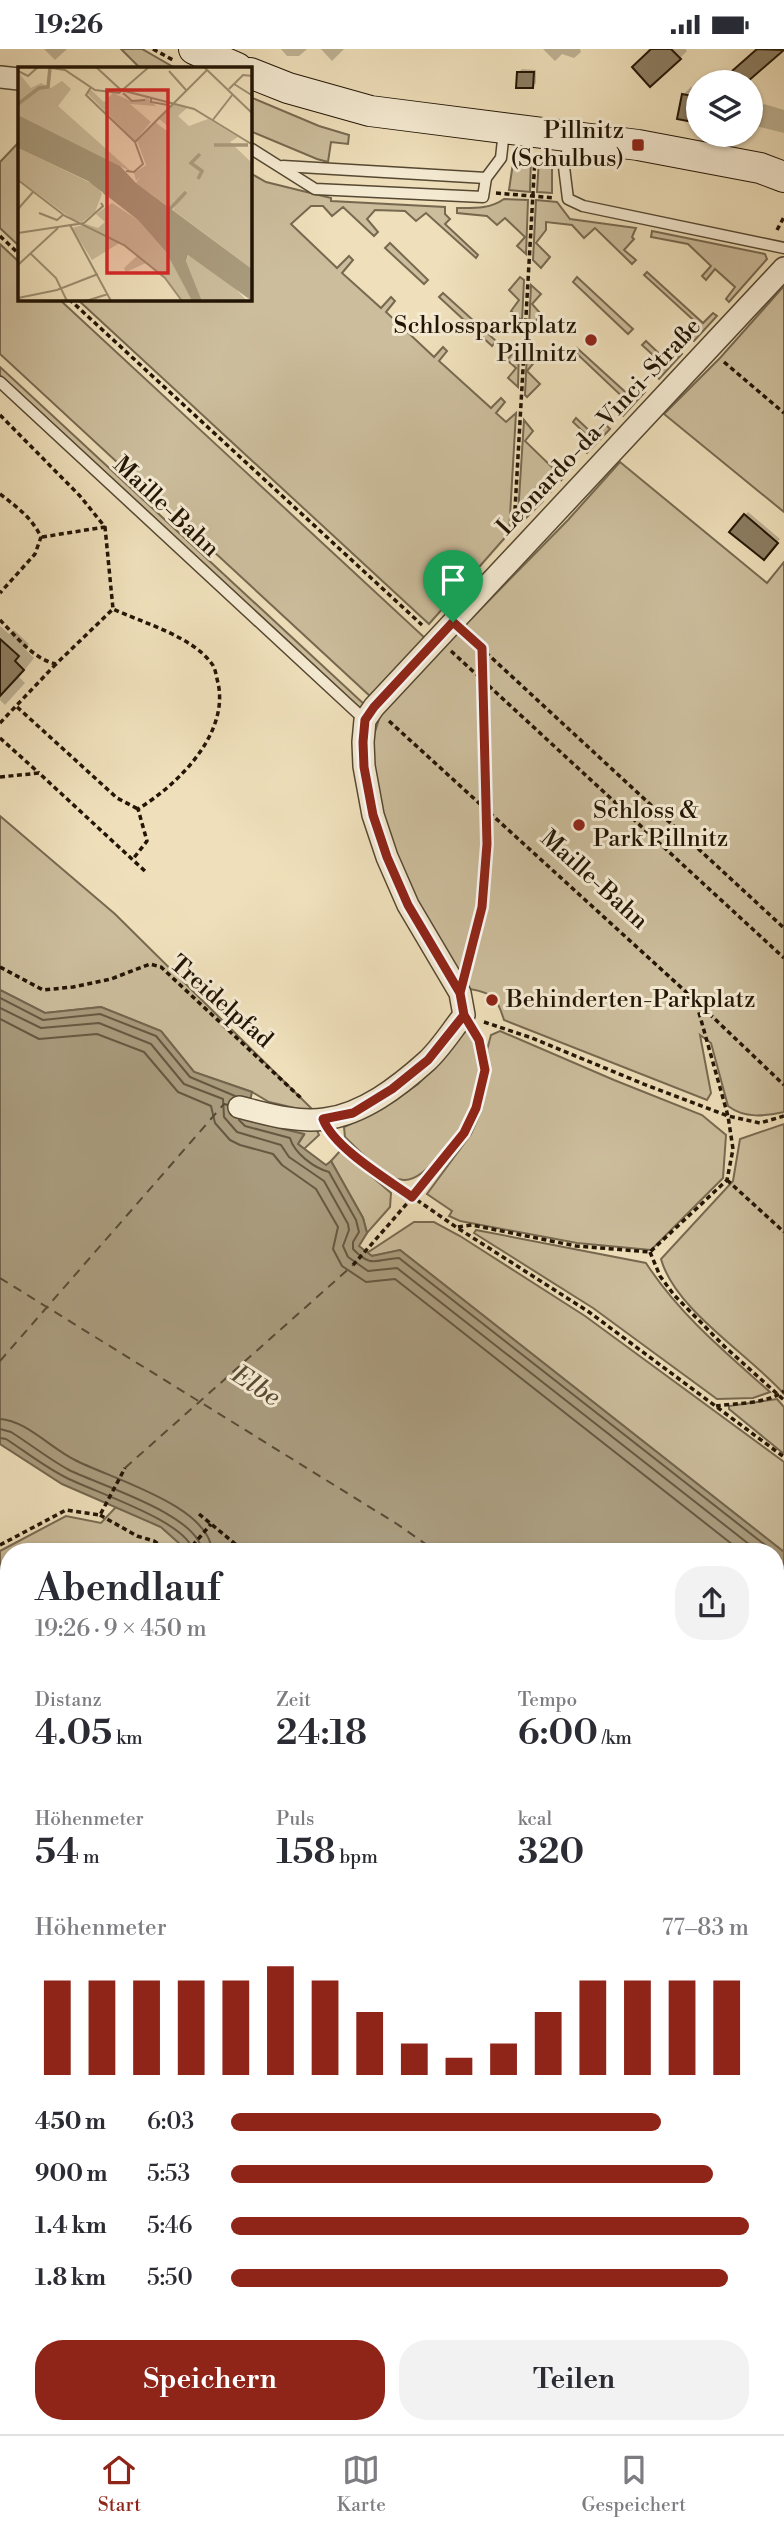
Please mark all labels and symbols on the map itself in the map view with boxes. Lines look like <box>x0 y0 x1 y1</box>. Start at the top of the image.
inset map <box>18 67 252 301</box>
place label: Pillnitz (Schulbus) <box>511 116 624 174</box>
marker: Pillnitz (Schulbus) <box>630 137 646 153</box>
place label: Schlossparkplatz Pillnitz <box>394 311 577 369</box>
street label: Leonardo-da-Vinci-Straße <box>490 312 708 542</box>
marker: Schlossparkplatz Pillnitz <box>583 332 599 348</box>
street label: Maille-Bahn <box>107 450 225 564</box>
pin <box>423 550 483 622</box>
place label: Schloss & Park Pillnitz <box>593 796 728 854</box>
marker: Schloss & Park Pillnitz <box>571 817 587 833</box>
street label: Maille-Bahn <box>534 824 654 936</box>
street label: Treidelpfad <box>163 949 279 1055</box>
place label: Behinderten-Parkplatz <box>505 985 756 1015</box>
marker: Behinderten-Parkplatz <box>484 992 500 1008</box>
water label: Elbe <box>225 1358 286 1413</box>

